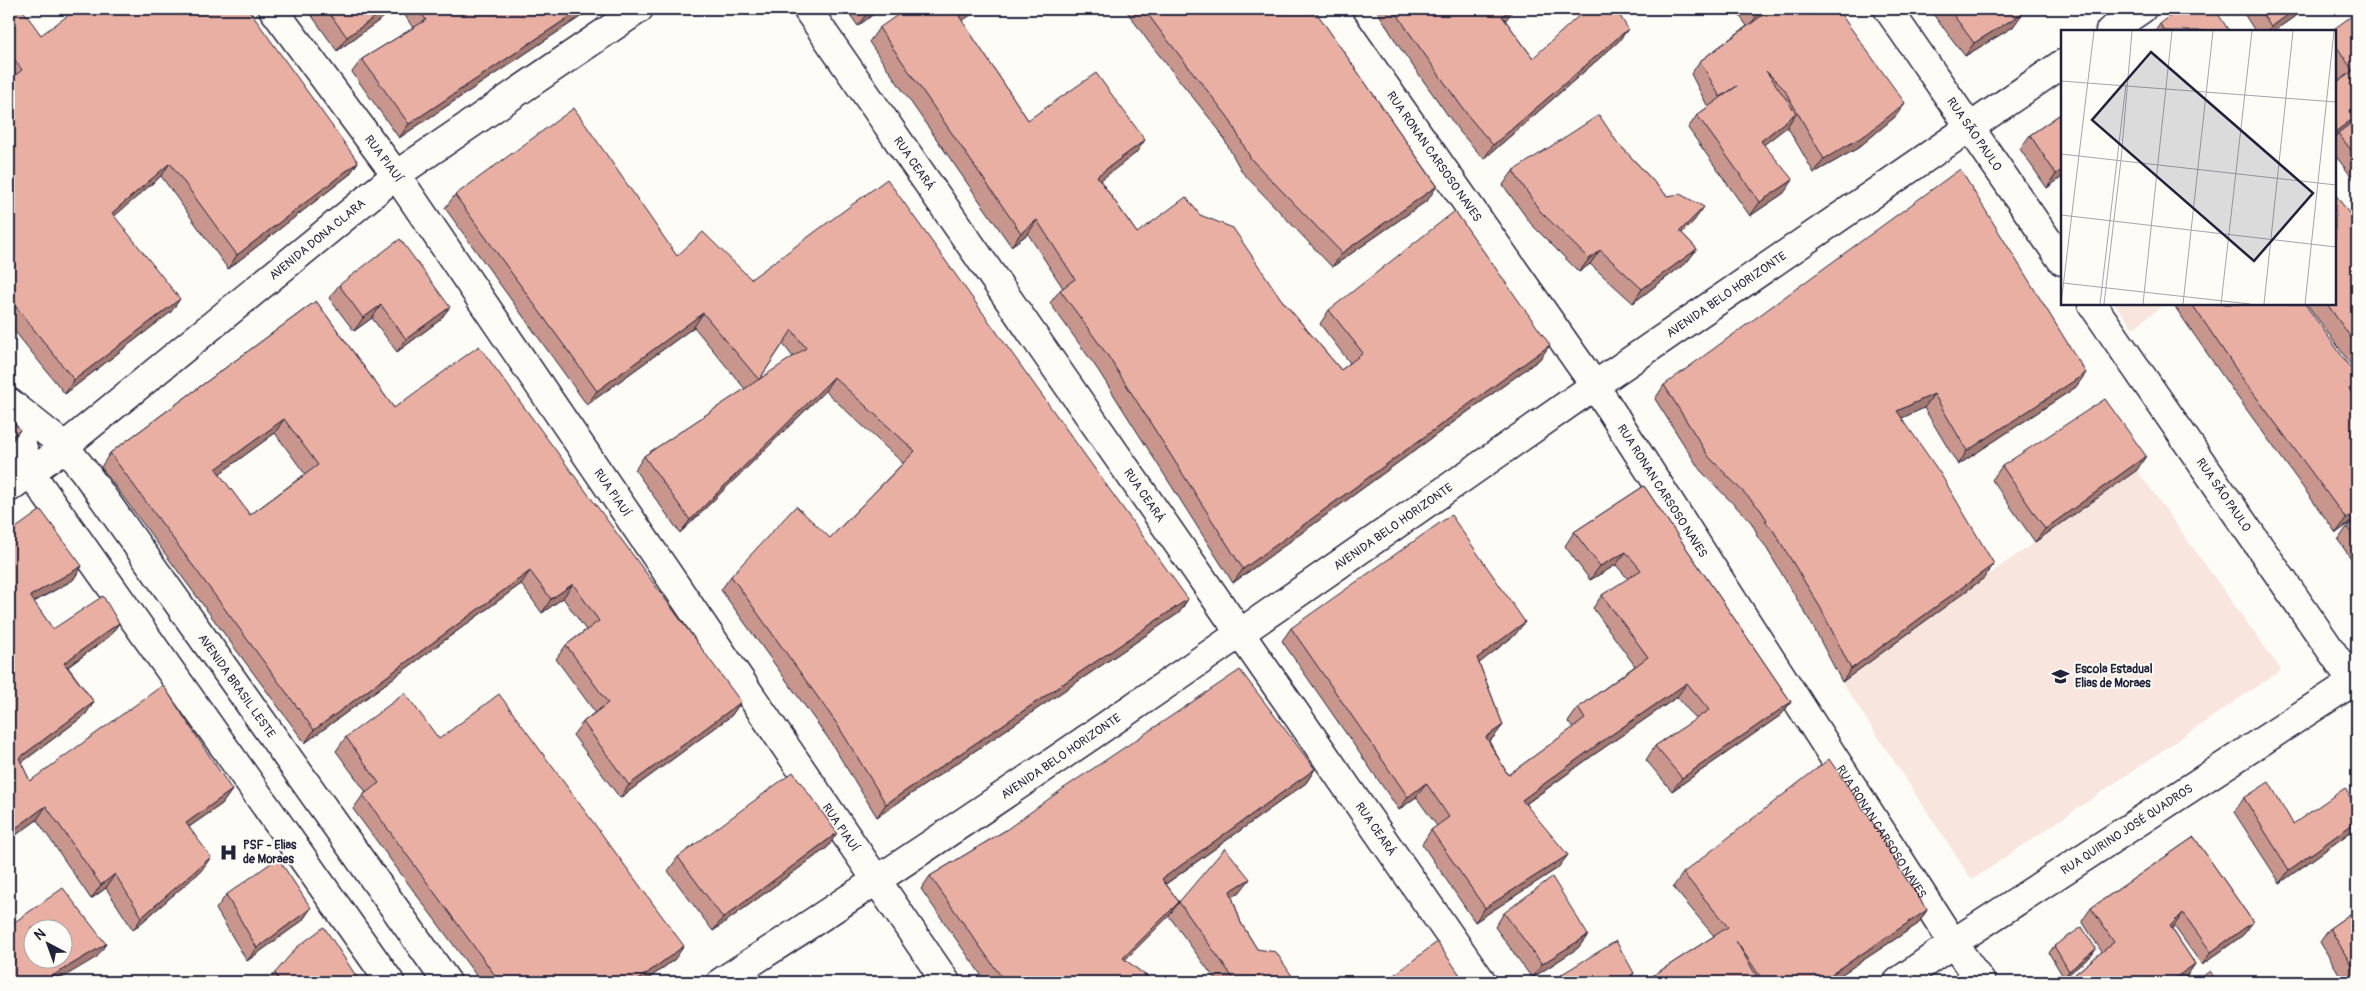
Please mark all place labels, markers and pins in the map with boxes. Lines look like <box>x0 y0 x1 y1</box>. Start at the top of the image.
place label: Escola Estadual Elias de Moraes <box>2075 662 2153 691</box>
school or university icon: Escola Estadual Elias de Moraes <box>2051 666 2071 686</box>
place label: PSF - Elias de Moraes <box>243 838 297 867</box>
hospital icon: PSF - Elias de Moraes <box>219 842 239 862</box>

